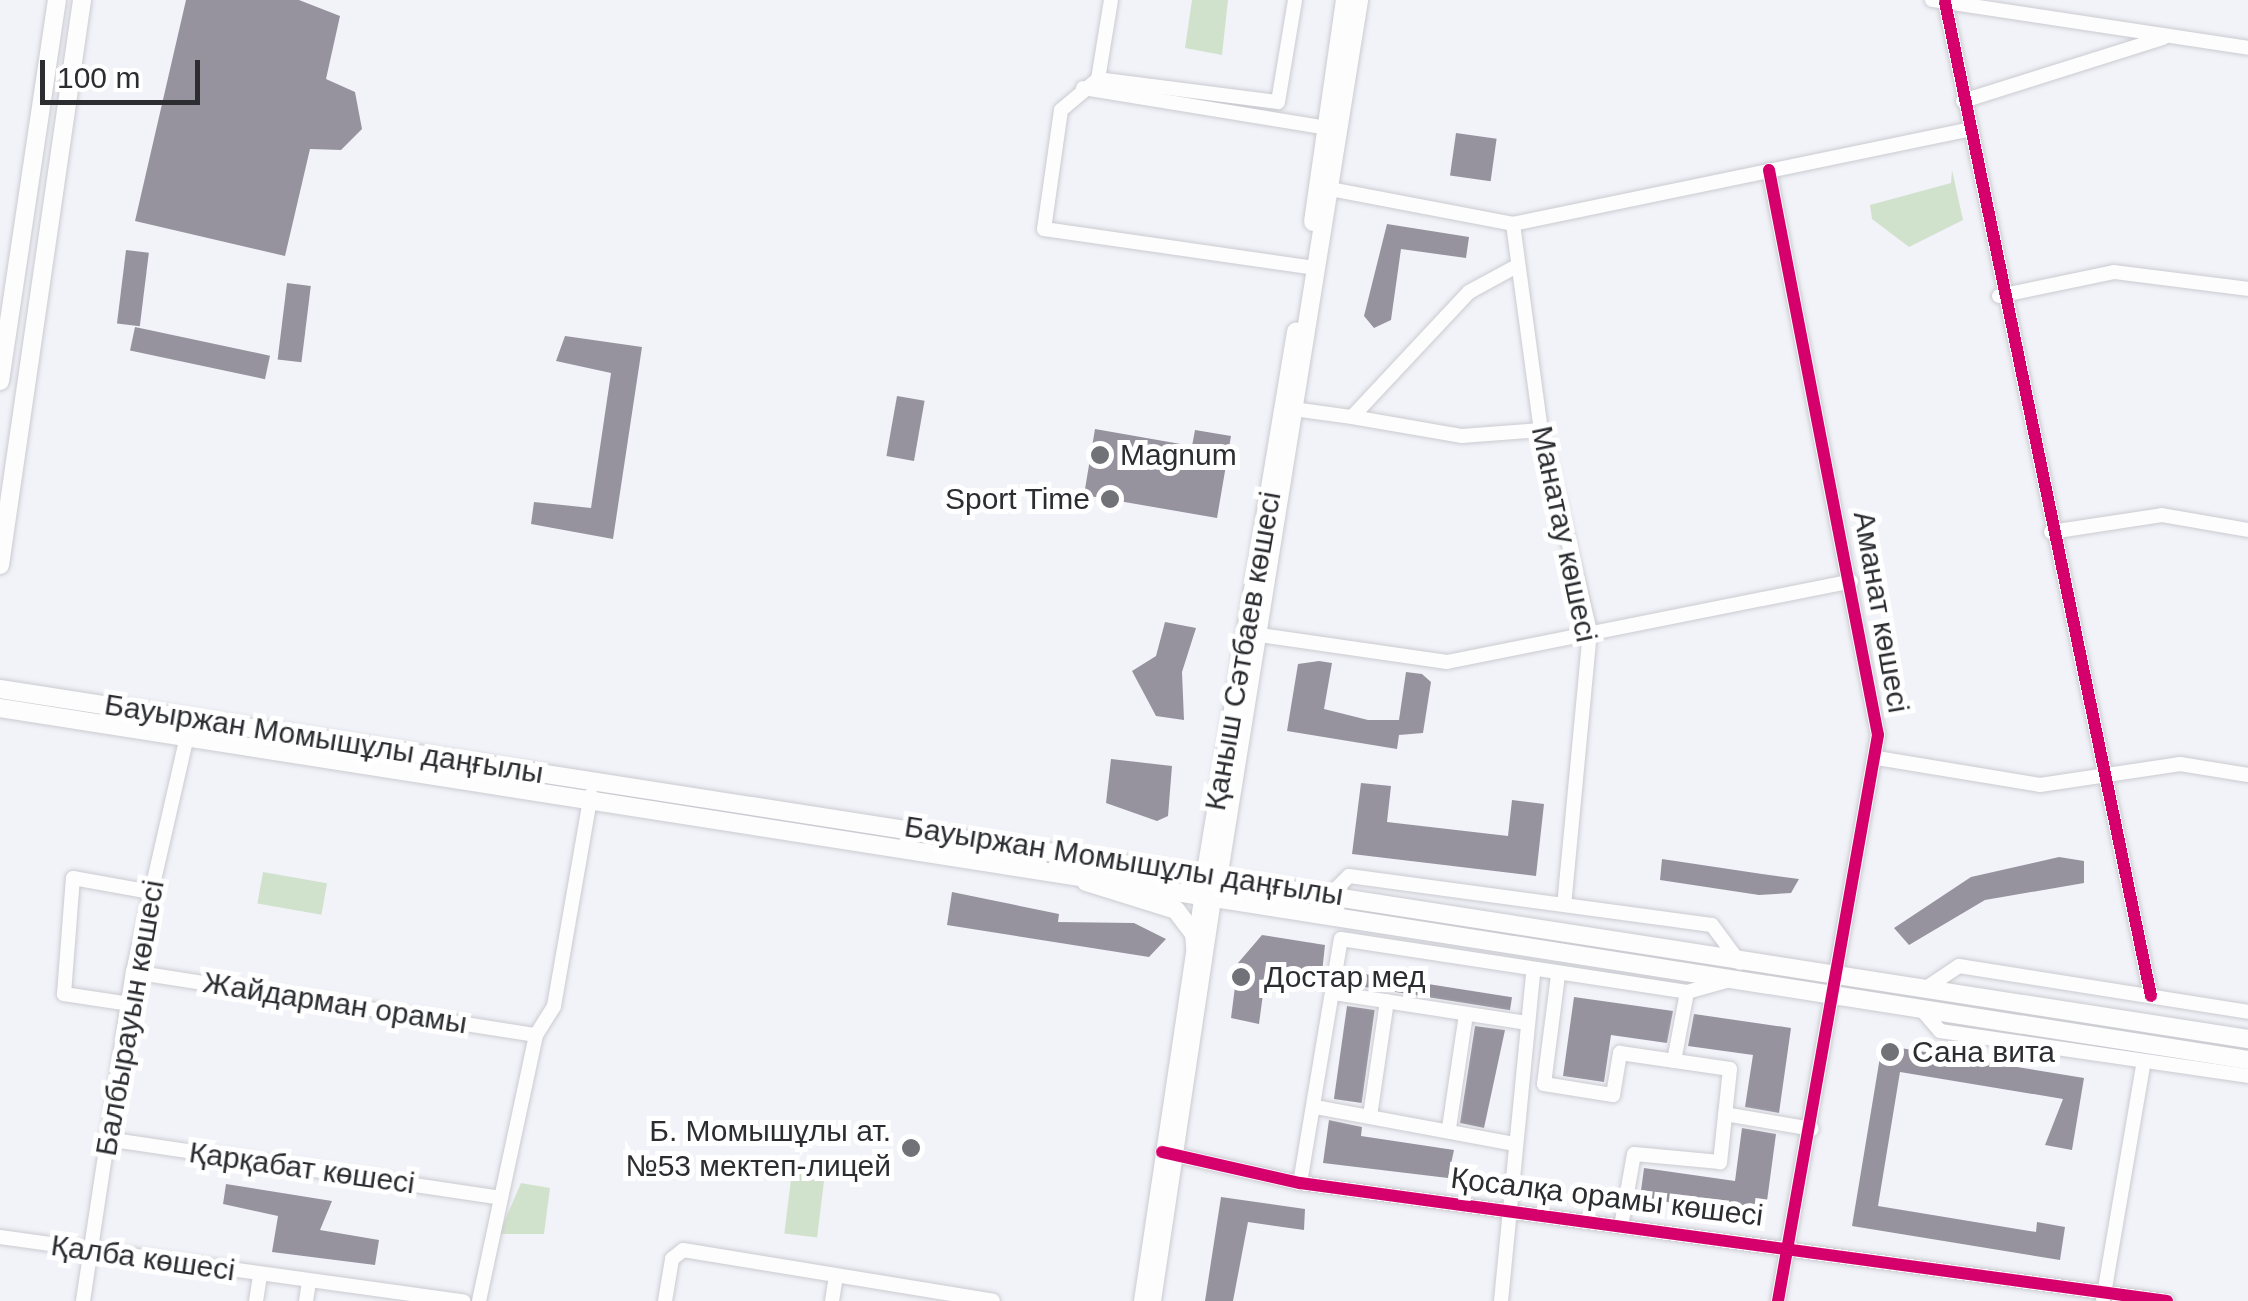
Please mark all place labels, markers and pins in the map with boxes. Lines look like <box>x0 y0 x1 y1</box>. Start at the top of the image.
place label: Magnum <box>1120 437 1237 473</box>
marker: Magnum <box>1089 444 1111 466</box>
place label: Sport Time <box>944 481 1090 517</box>
marker: Sport Time <box>1099 488 1121 510</box>
place label: Достар мед <box>1264 959 1426 995</box>
marker: Достар мед <box>1228 964 1254 990</box>
place label: Сана вита <box>1912 1034 2055 1070</box>
marker: Сана вита <box>1877 1039 1903 1065</box>
place label: Б. Момышұлы ат. №53 мектеп-лицей <box>625 1113 891 1184</box>
marker: Б. Момышұлы ат. №53 мектеп-лицей <box>900 1137 922 1159</box>

